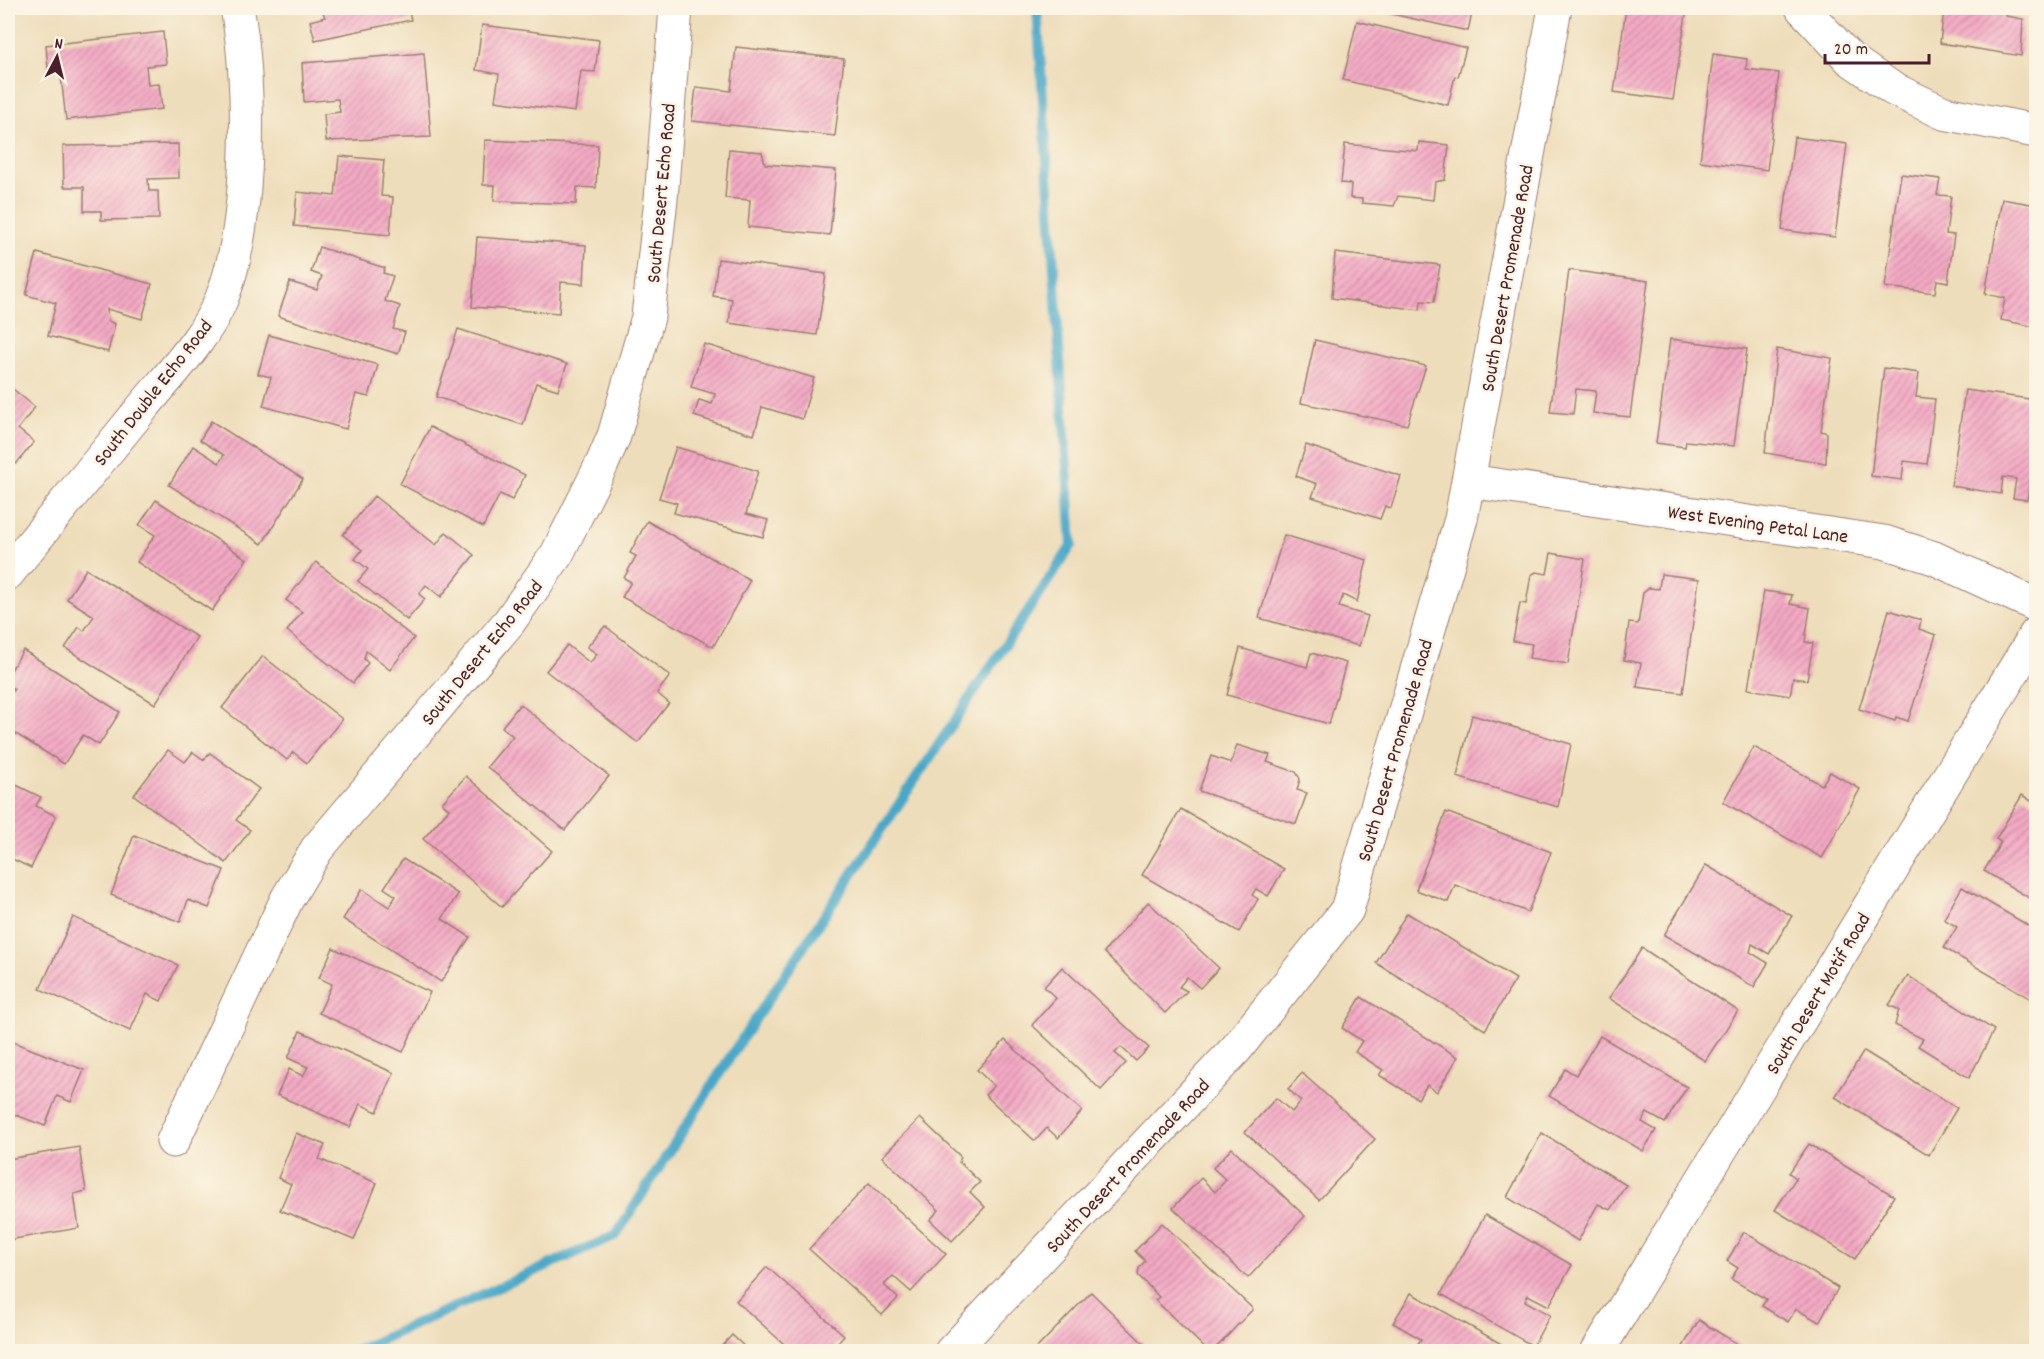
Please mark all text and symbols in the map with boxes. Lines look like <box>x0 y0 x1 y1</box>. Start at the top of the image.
north arrow <box>27 27 87 87</box>
scale bar <box>1825 27 1928 65</box>
text: N <box>53 33 64 57</box>
text: 20 m <box>1834 38 1868 63</box>
street label: South Desert Echo Road <box>641 102 685 284</box>
street label: South Desert Promenade Road <box>1475 163 1543 394</box>
street label: South Double Echo Road <box>88 315 221 473</box>
street label: West Evening Petal Lane <box>1666 499 1850 553</box>
street label: South Desert Echo Road <box>416 575 551 733</box>
street label: South Desert Promenade Road <box>1352 636 1442 865</box>
street label: South Desert Motif Road <box>1760 909 1879 1081</box>
street label: South Desert Promenade Road <box>1041 1073 1218 1261</box>

